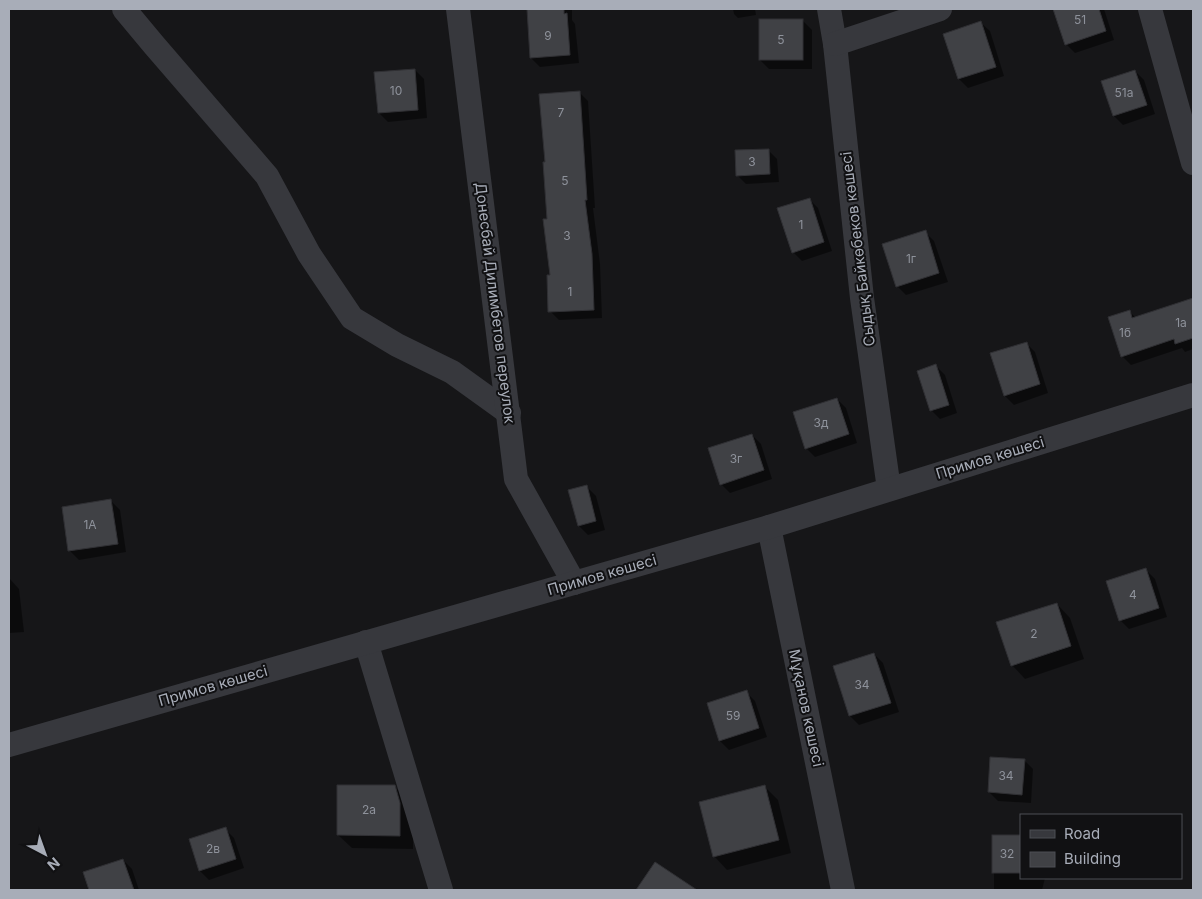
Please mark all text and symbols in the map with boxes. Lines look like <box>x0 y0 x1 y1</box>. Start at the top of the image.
house number: 51 <box>1074 12 1086 27</box>
house number: 9 <box>544 28 552 43</box>
house number: 5 <box>777 32 785 47</box>
house number: 10 <box>390 83 402 98</box>
house number: 51а <box>1115 85 1133 100</box>
house number: 7 <box>558 105 565 120</box>
street label: Сыдық Байкөбеков көшесі <box>836 151 879 348</box>
house number: 3 <box>748 154 756 169</box>
house number: 5 <box>561 173 569 188</box>
street label: Донесбай Дилимбетов переулок <box>471 181 520 425</box>
house number: 1 <box>799 217 803 232</box>
house number: 3 <box>563 228 571 243</box>
house number: 1г <box>906 251 916 266</box>
house number: 1 <box>568 284 572 299</box>
house number: 1а <box>1175 315 1187 330</box>
house number: 1б <box>1119 325 1131 340</box>
house number: 3д <box>814 415 829 430</box>
street label: Примов көшесі <box>933 432 1046 483</box>
house number: 3г <box>730 451 742 466</box>
house number: 1А <box>83 517 97 532</box>
street label: Примов көшесі <box>545 550 659 599</box>
house number: 4 <box>1129 587 1137 602</box>
house number: 2 <box>1030 626 1038 641</box>
street label: Мұқанов көшесі <box>785 647 828 768</box>
street label: Примов көшесі <box>156 661 270 710</box>
house number: 34 <box>854 677 870 692</box>
house number: 59 <box>726 708 740 723</box>
house number: 34 <box>998 768 1014 783</box>
house number: 2а <box>362 802 376 817</box>
legend <box>1020 814 1182 879</box>
text: Road <box>1064 824 1100 843</box>
north arrow <box>20 829 70 879</box>
house number: 2в <box>206 841 220 856</box>
house number: 32 <box>1000 846 1014 861</box>
text: Building <box>1064 849 1121 868</box>
text: N <box>44 854 63 874</box>

